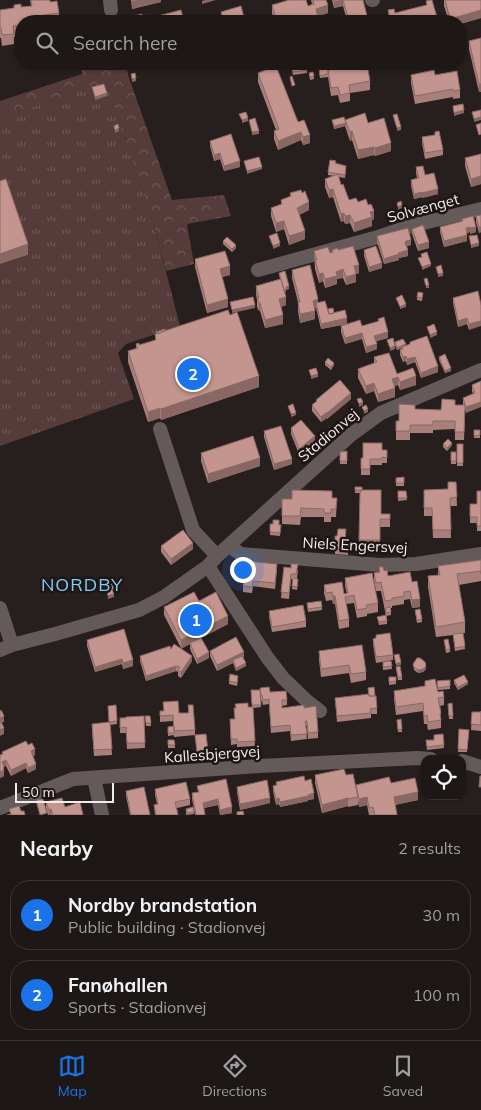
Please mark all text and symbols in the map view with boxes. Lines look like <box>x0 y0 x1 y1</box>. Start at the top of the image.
search box <box>15 15 466 70</box>
icon: search <box>33 29 61 57</box>
text: Search here <box>73 31 177 55</box>
street label: Solvænget <box>385 189 461 227</box>
pin: 2 <box>177 355 209 393</box>
street label: Stadionvej <box>294 404 362 466</box>
street label: Niels Engersvej <box>302 533 408 557</box>
your location <box>230 557 256 583</box>
district label: NORDBY <box>41 573 123 596</box>
pin: 1 <box>180 601 212 639</box>
street label: Kallesbjergvej <box>163 741 261 767</box>
map controls <box>421 755 466 800</box>
button: locate <box>421 755 466 800</box>
scale bar <box>15 780 114 803</box>
text: 50 m <box>22 783 55 801</box>
text: Nearby <box>20 835 93 861</box>
text: 2 results <box>398 838 461 858</box>
text: Nordby brandstation <box>68 893 257 917</box>
text: 1 <box>32 905 42 925</box>
text: 30 m <box>423 905 460 925</box>
text: Public building · Stadionvej <box>68 917 266 937</box>
text: Fanøhallen <box>68 973 168 997</box>
text: 2 <box>32 985 42 1005</box>
text: 100 m <box>413 985 460 1005</box>
text: Sports · Stadionvej <box>68 997 206 1017</box>
tab: Map <box>58 1052 87 1100</box>
tab: Directions <box>202 1052 267 1100</box>
tab: Saved <box>383 1052 423 1100</box>

